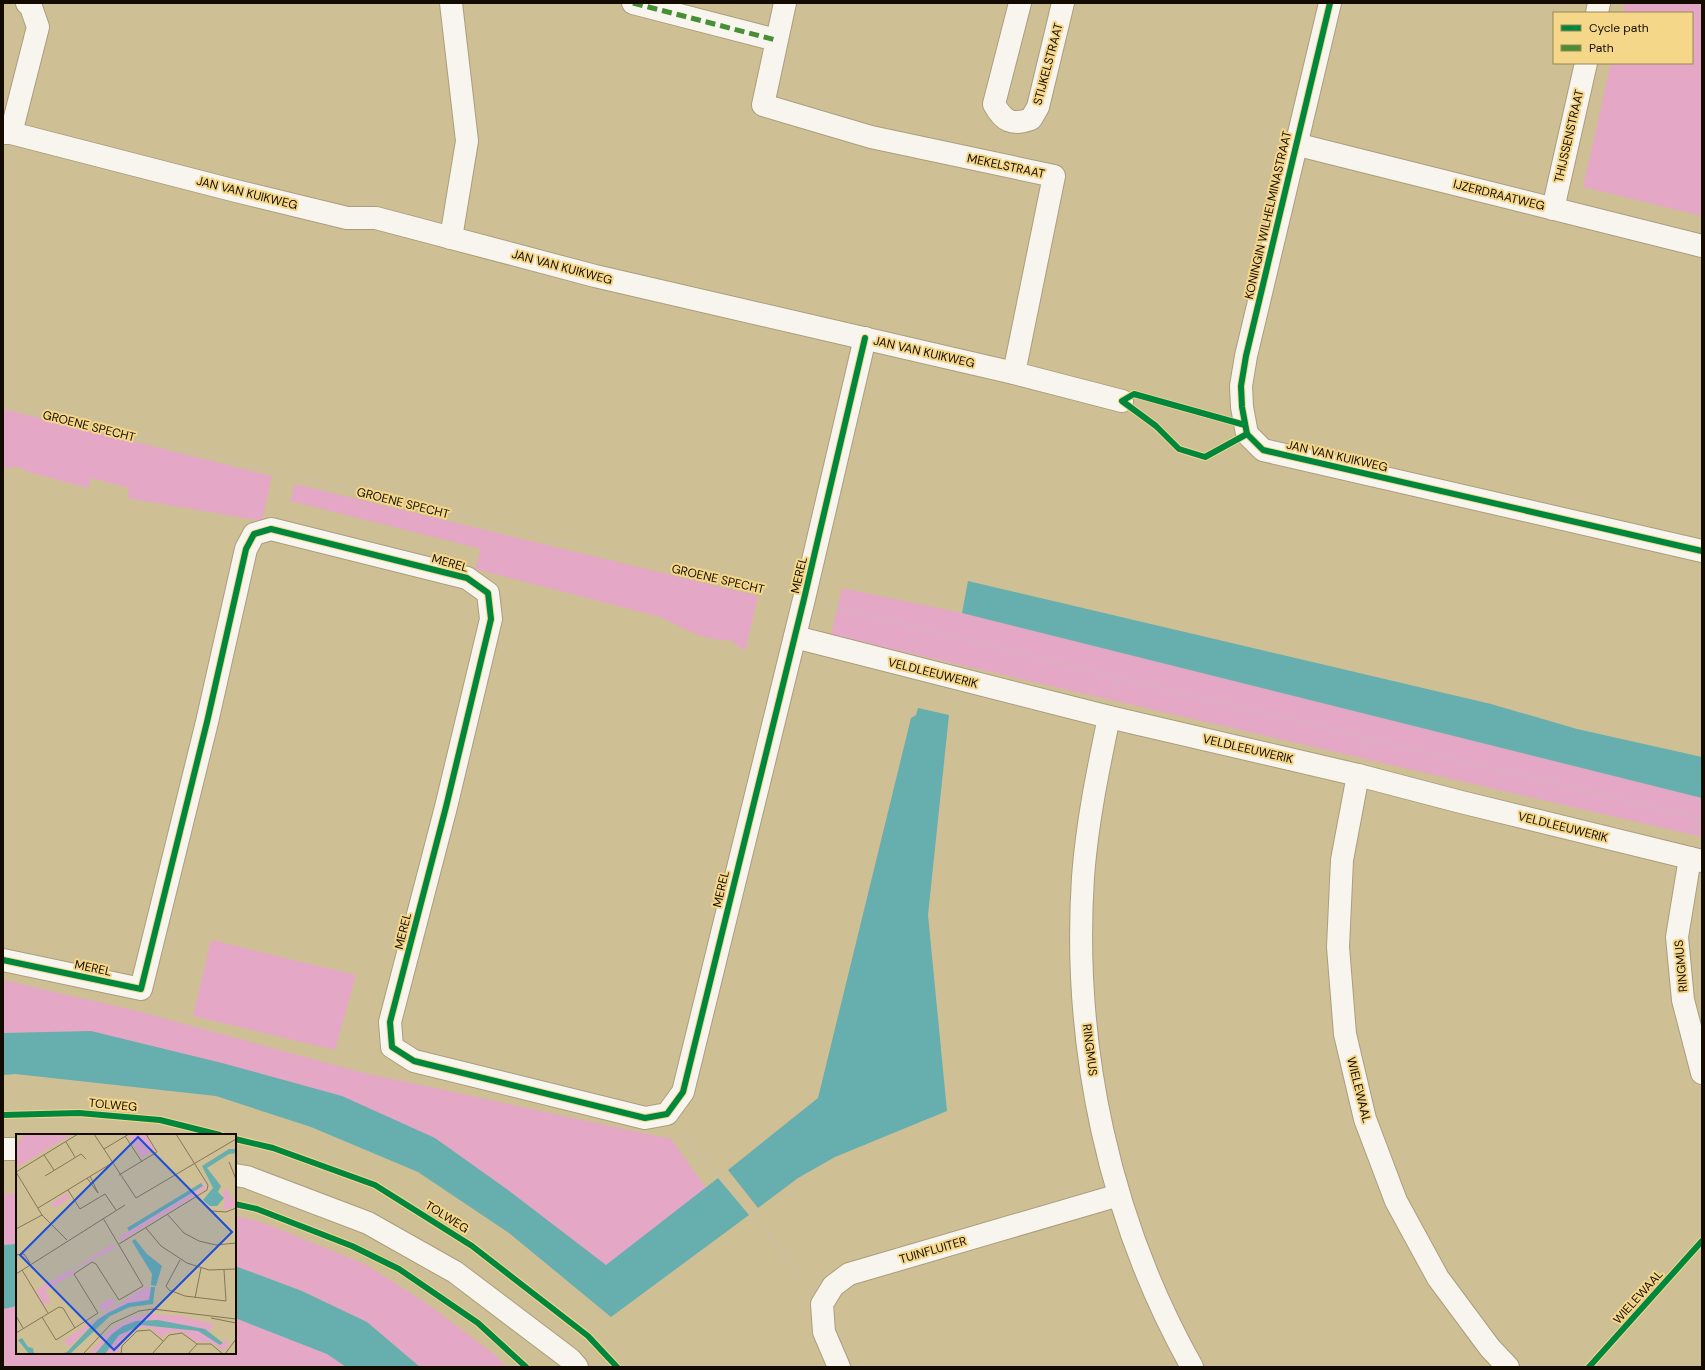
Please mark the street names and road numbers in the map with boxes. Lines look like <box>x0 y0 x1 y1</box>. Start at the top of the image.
street label: STIJKELSTRAAT <box>1029 21 1067 107</box>
street label: THIJSSENSTRAAT <box>1551 88 1588 184</box>
street label: KONINGIN WILHELMINASTRAAT <box>1241 129 1295 301</box>
street label: MEKELSTRAAT <box>966 150 1047 182</box>
street label: JAN VAN KUIKWEG <box>195 173 299 213</box>
street label: IJZERDRAATWEG <box>1452 176 1546 214</box>
street label: JAN VAN KUIKWEG <box>510 246 614 288</box>
street label: JAN VAN KUIKWEG <box>872 333 976 371</box>
street label: GROENE SPECHT <box>41 407 137 445</box>
street label: JAN VAN KUIKWEG <box>1285 437 1389 475</box>
street label: GROENE SPECHT <box>355 484 451 522</box>
street label: MEREL <box>430 550 470 576</box>
street label: MEREL <box>787 555 811 595</box>
street label: GROENE SPECHT <box>670 561 766 598</box>
street label: VELDLEEUWERIK <box>886 654 980 692</box>
street label: VELDLEEUWERIK <box>1201 731 1295 767</box>
street label: VELDLEEUWERIK <box>1516 808 1610 846</box>
street label: MEREL <box>709 869 733 909</box>
street label: MEREL <box>391 911 415 951</box>
street label: RINGMUS <box>1671 939 1691 993</box>
street label: MEREL <box>73 956 113 980</box>
street label: RINGMUS <box>1079 1023 1101 1077</box>
street label: WIELEWAAL <box>1343 1055 1375 1125</box>
street label: TOLWEG <box>88 1095 138 1115</box>
street label: TOLWEG <box>422 1197 472 1237</box>
street label: TUINFLUITER <box>897 1233 969 1267</box>
street label: WIELEWAAL <box>1610 1267 1666 1327</box>

